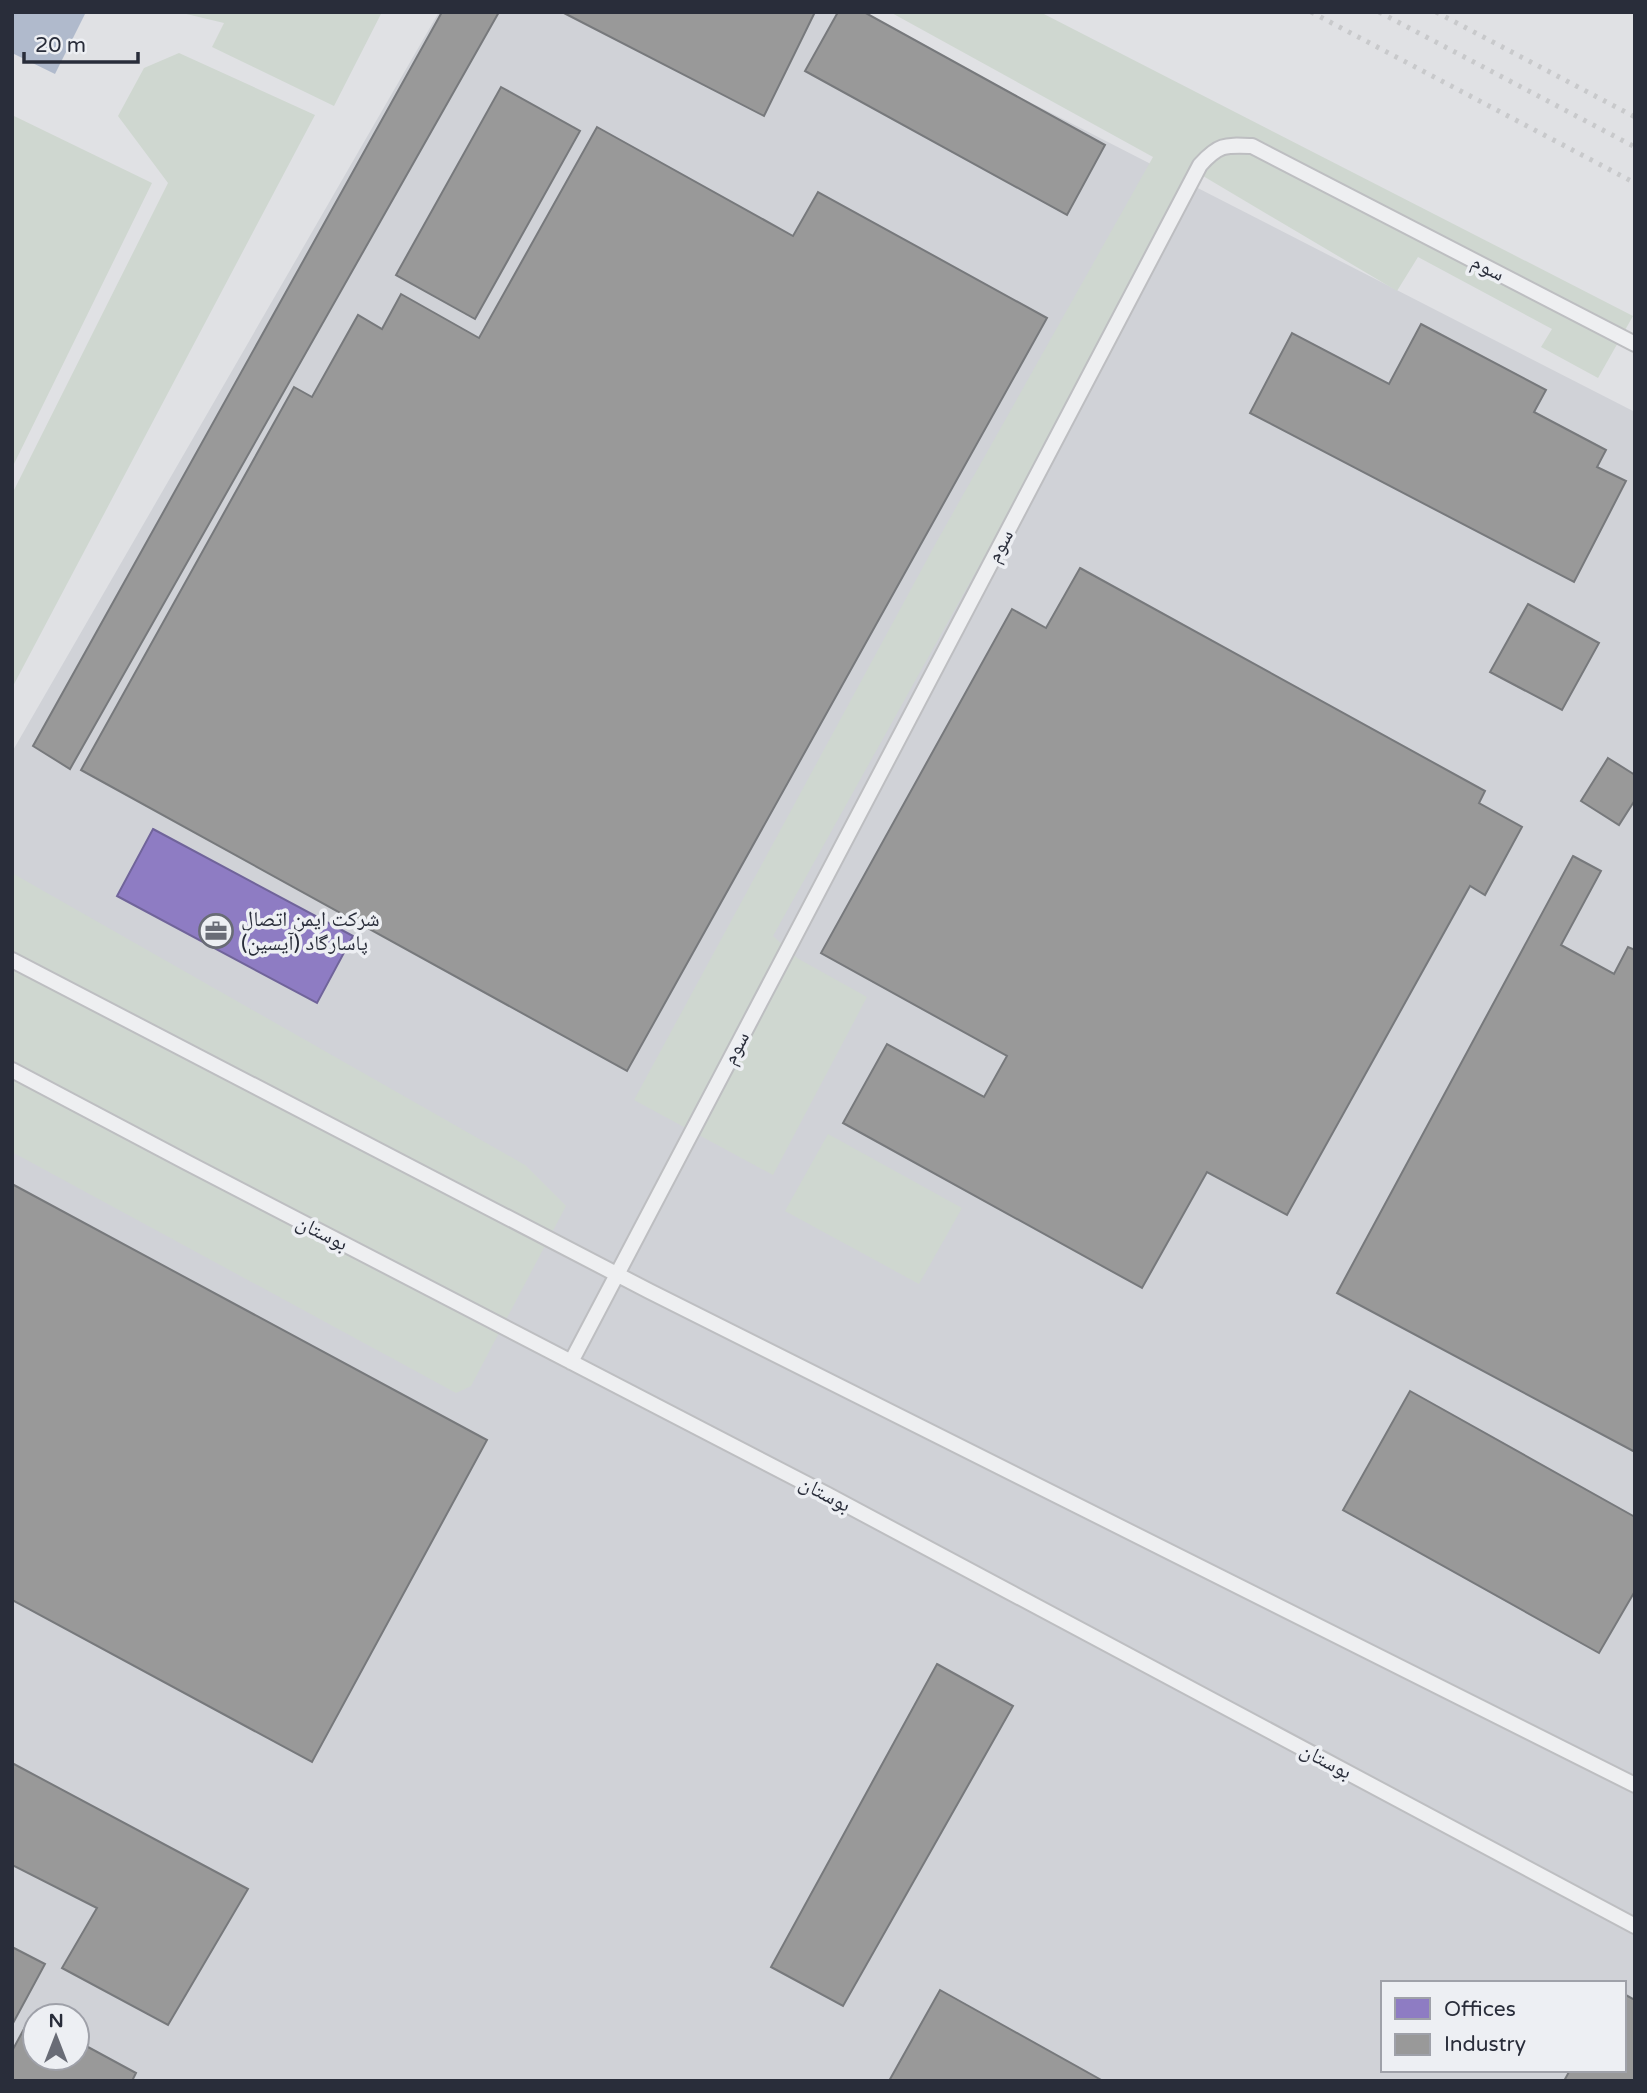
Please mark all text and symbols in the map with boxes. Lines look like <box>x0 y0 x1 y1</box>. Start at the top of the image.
scale bar <box>24 21 138 65</box>
text: 20 m <box>35 33 86 58</box>
street label: سوم <box>1467 249 1509 288</box>
street label: سوم <box>981 525 1020 567</box>
place label: شرکت ایمن اتصال پاسارگاد (آیسین) <box>241 907 380 956</box>
office icon: شرکت ایمن اتصال پاسارگاد (آیسین) <box>197 912 235 950</box>
street label: سوم <box>717 1027 756 1069</box>
street label: بوستان <box>292 1209 352 1257</box>
street label: بوستان <box>795 1470 855 1518</box>
street label: بوستان <box>1296 1737 1356 1785</box>
legend <box>1381 1981 1626 2072</box>
text: Offices <box>1444 1997 1516 2022</box>
north arrow <box>21 2002 91 2072</box>
text: N <box>48 2010 64 2032</box>
text: Industry <box>1444 2032 1526 2057</box>

